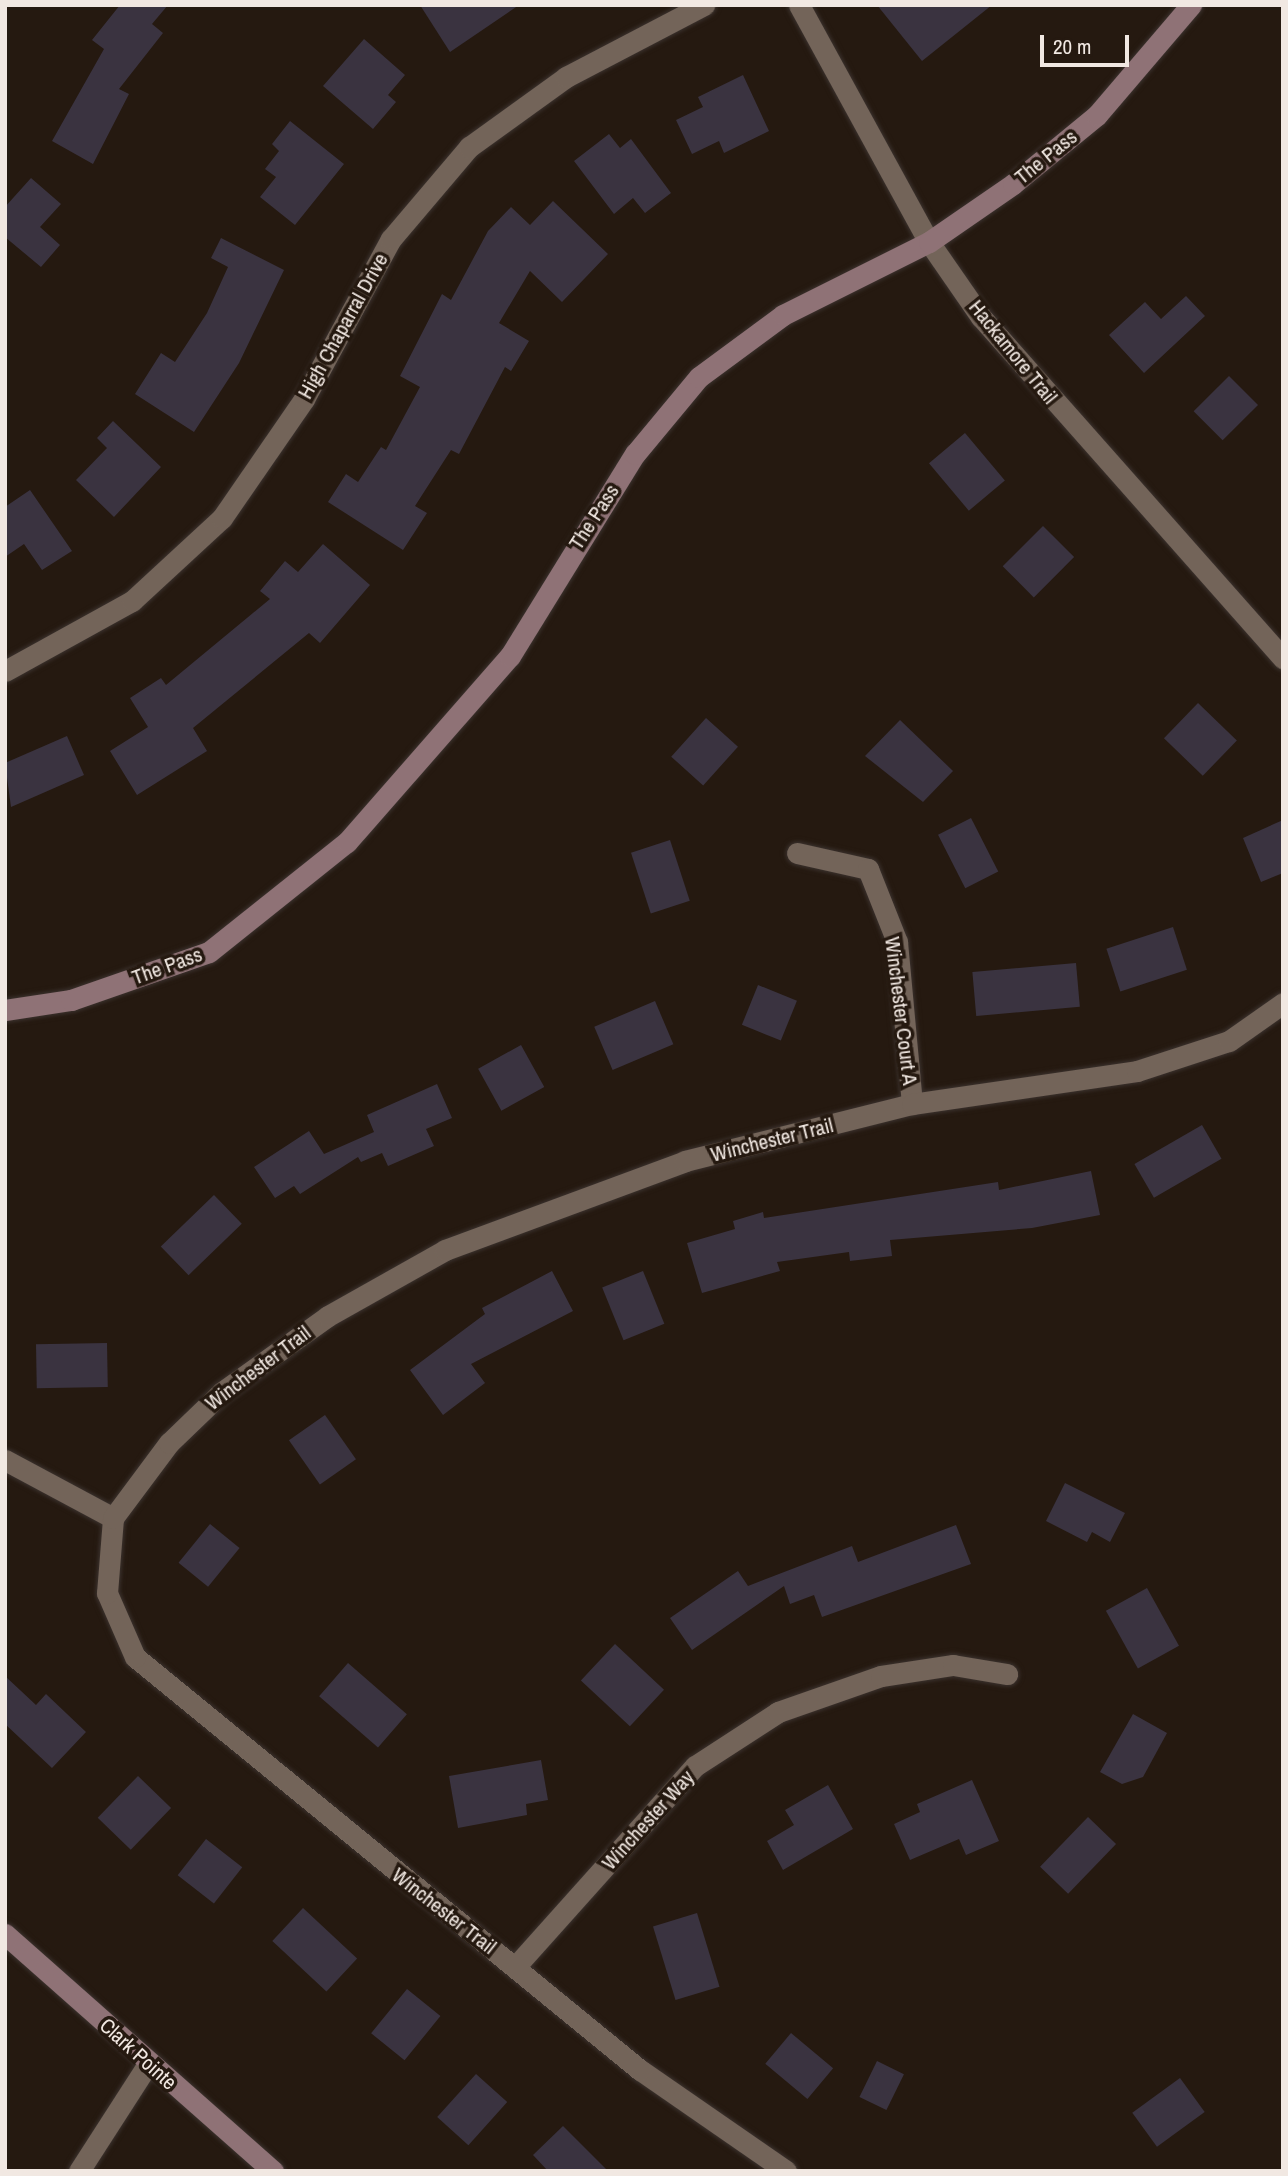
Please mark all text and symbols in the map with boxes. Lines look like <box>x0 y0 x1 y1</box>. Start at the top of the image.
scale bar <box>1043 21 1132 65</box>
text: 20 m <box>1053 32 1091 61</box>
street label: The Pass <box>1010 124 1082 190</box>
street label: High Chaparral Drive <box>293 249 393 403</box>
street label: Hackamore Trail <box>963 295 1063 409</box>
street label: The Pass <box>564 480 624 554</box>
street label: Winchester Court A <box>879 935 923 1087</box>
street label: The Pass <box>129 942 205 990</box>
street label: Winchester Trail <box>708 1113 836 1167</box>
street label: Winchester Trail <box>200 1320 316 1416</box>
street label: Winchester Way <box>597 1765 699 1875</box>
street label: Winchester Trail <box>387 1862 501 1960</box>
street label: Clark Pointe <box>94 2013 182 2095</box>

